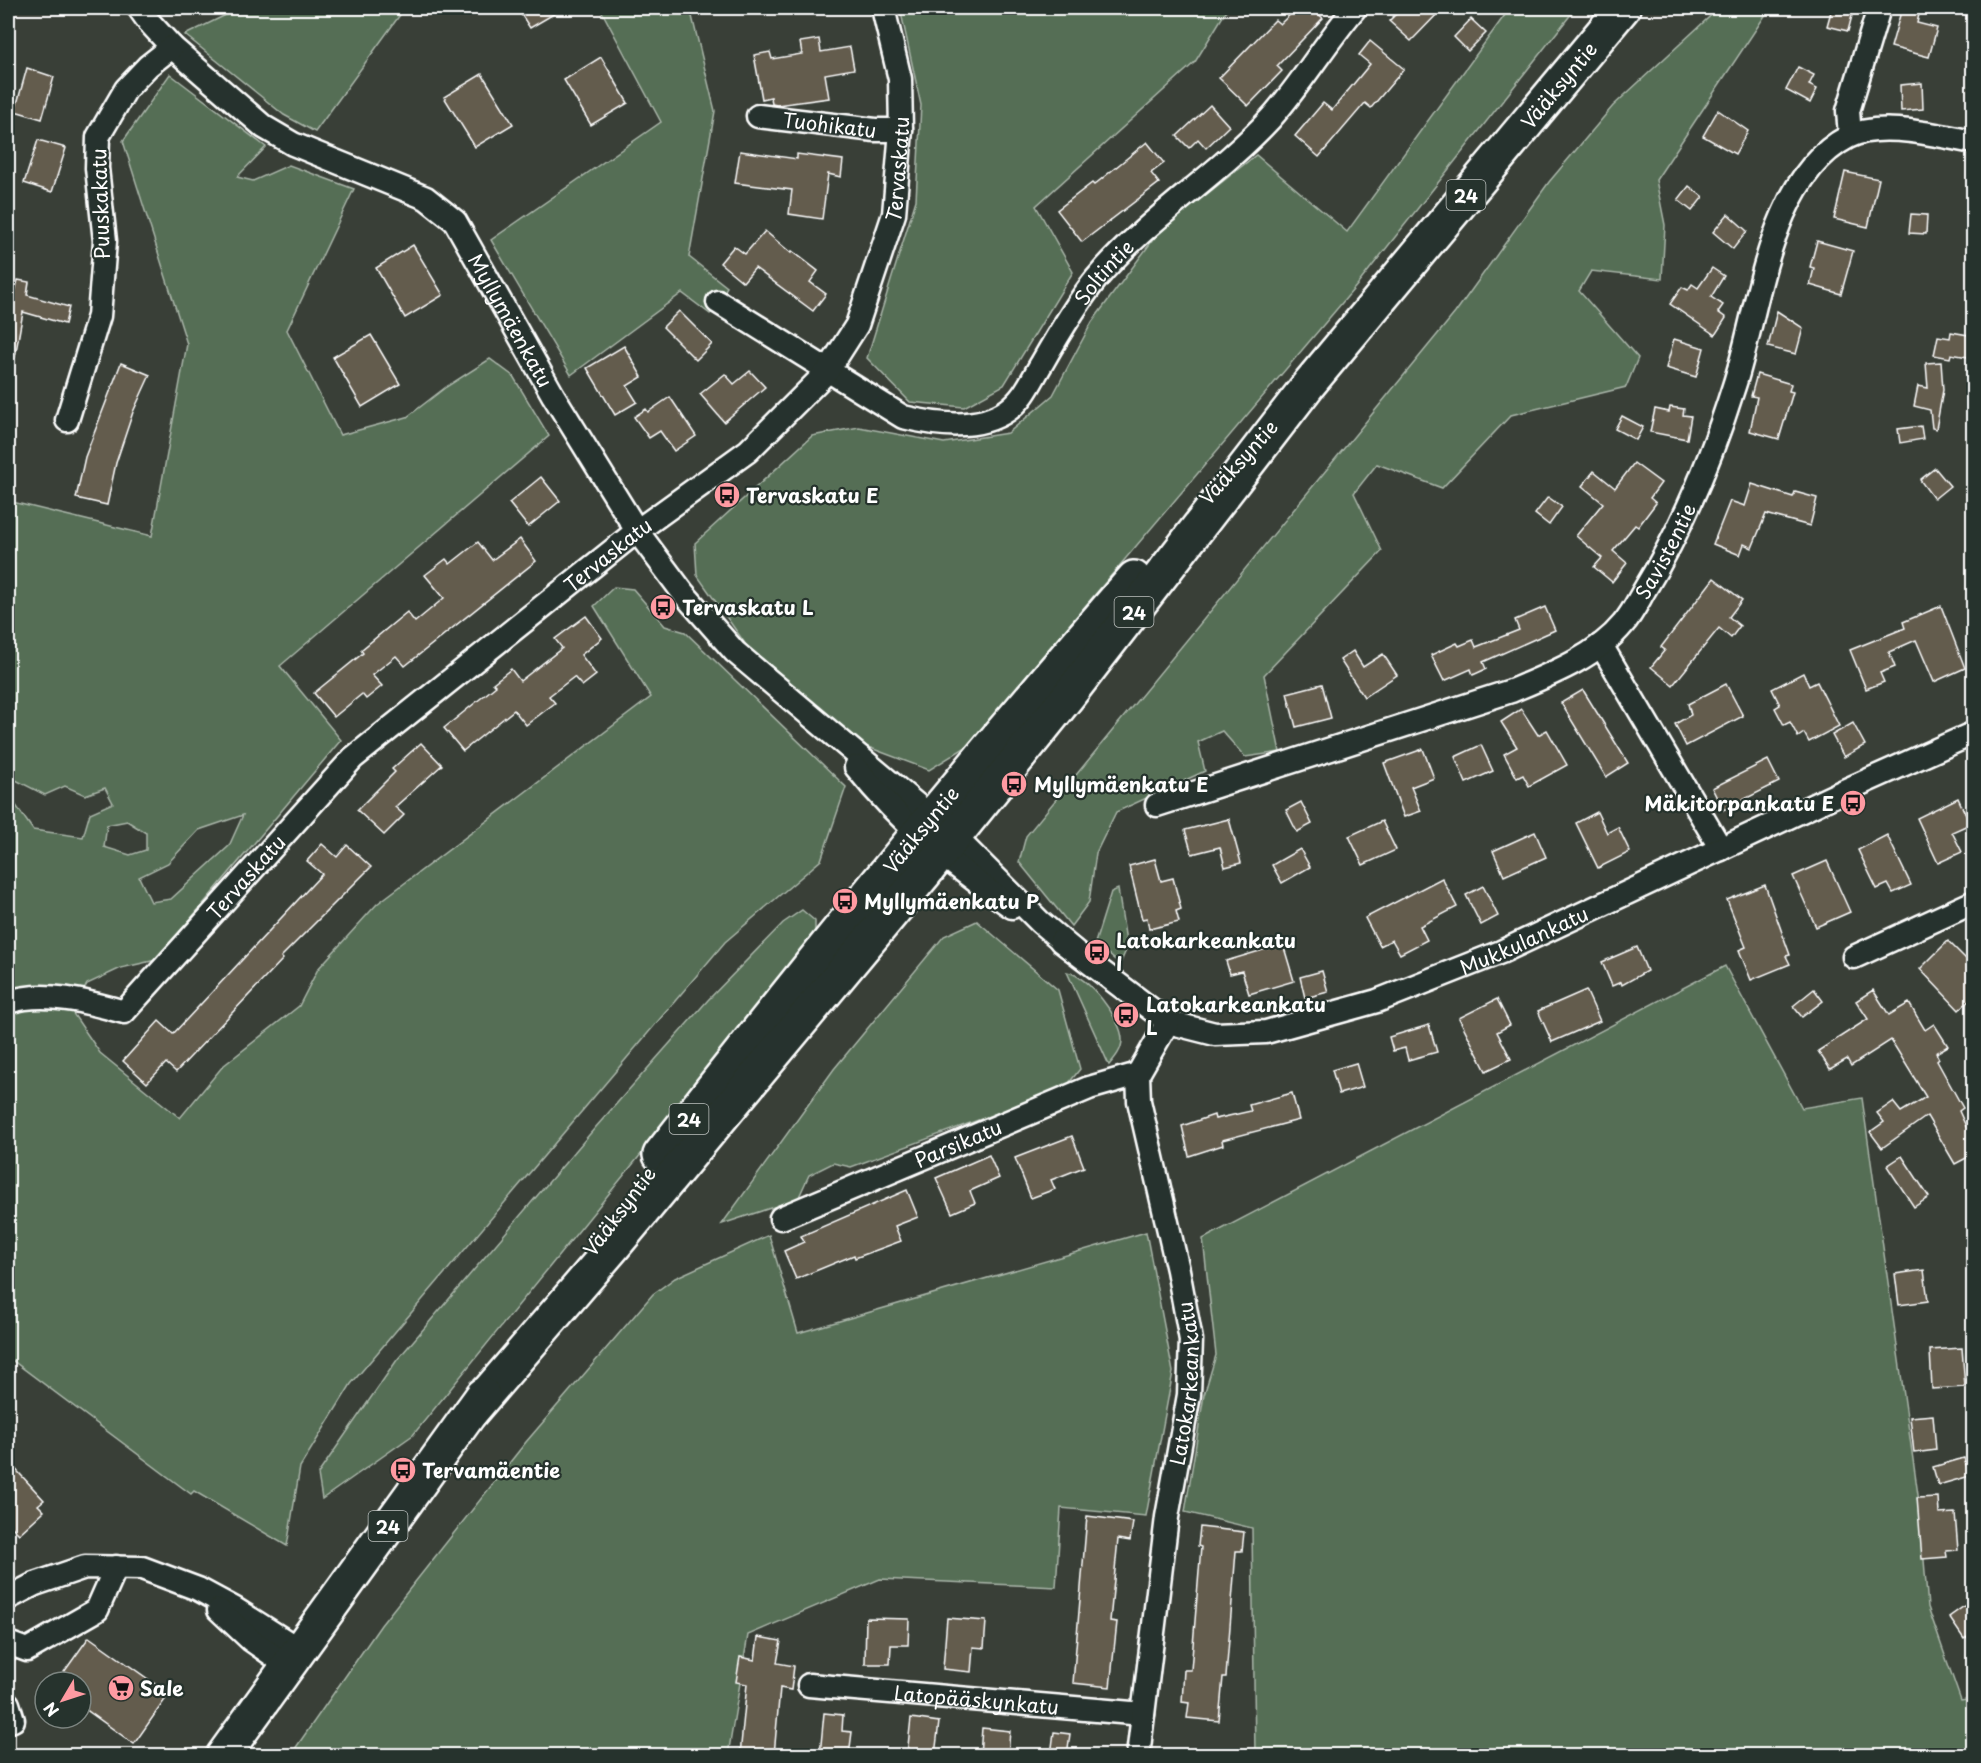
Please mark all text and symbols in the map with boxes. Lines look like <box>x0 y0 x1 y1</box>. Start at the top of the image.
street label: Vääksyntie <box>1513 35 1604 135</box>
street label: Tuohikatu <box>781 104 878 145</box>
street label: Tervaskatu <box>877 116 916 226</box>
street label: Puuskakatu <box>83 148 117 260</box>
road number: 24 <box>1446 180 1486 210</box>
street label: Soltintie <box>1067 232 1141 311</box>
street label: Myllymäenkatu <box>461 248 561 393</box>
street label: Vääksyntie <box>1192 413 1284 511</box>
bus stop icon: Tervaskatu E <box>712 480 742 510</box>
place label: Tervaskatu E <box>746 480 878 510</box>
street label: Savistentie <box>1627 498 1703 605</box>
street label: Tervaskatu <box>557 510 658 599</box>
bus stop icon: Tervaskatu L <box>648 592 678 622</box>
place label: Tervaskatu L <box>682 592 814 622</box>
road number: 24 <box>1114 597 1154 627</box>
bus stop icon: Myllymäenkatu E <box>999 769 1029 799</box>
place label: Myllymäenkatu E <box>1034 769 1208 799</box>
street label: Vääksyntie <box>876 779 966 880</box>
place label: Mäkitorpankatu E <box>1645 788 1834 818</box>
bus stop icon: Mäkitorpankatu E <box>1838 788 1868 818</box>
street label: Tervaskatu <box>199 828 292 926</box>
bus stop icon: Myllymäenkatu P <box>830 886 860 916</box>
place label: Myllymäenkatu P <box>864 886 1039 916</box>
street label: Mukkulankatu <box>1455 898 1593 982</box>
place label: Latokarkeankatu I <box>1116 925 1296 978</box>
bus stop icon: Latokarkeankatu I <box>1082 937 1112 967</box>
place label: Latokarkeankatu L <box>1146 989 1326 1042</box>
bus stop icon: Latokarkeankatu L <box>1111 1000 1141 1030</box>
road number: 24 <box>670 1104 708 1134</box>
street label: Parsikatu <box>909 1112 1006 1175</box>
street label: Vääksyntie <box>575 1160 663 1262</box>
street label: Latokarkeankatu <box>1162 1299 1207 1468</box>
bus stop icon: Tervamäentie <box>388 1455 418 1485</box>
place label: Tervamäentie <box>422 1455 560 1485</box>
road number: 24 <box>368 1511 408 1541</box>
north arrow <box>33 1670 93 1730</box>
supermarket icon: Sale <box>106 1673 136 1703</box>
place label: Sale <box>140 1673 184 1703</box>
street label: Latopääskynkatu <box>893 1677 1060 1722</box>
text: N <box>37 1698 64 1723</box>

